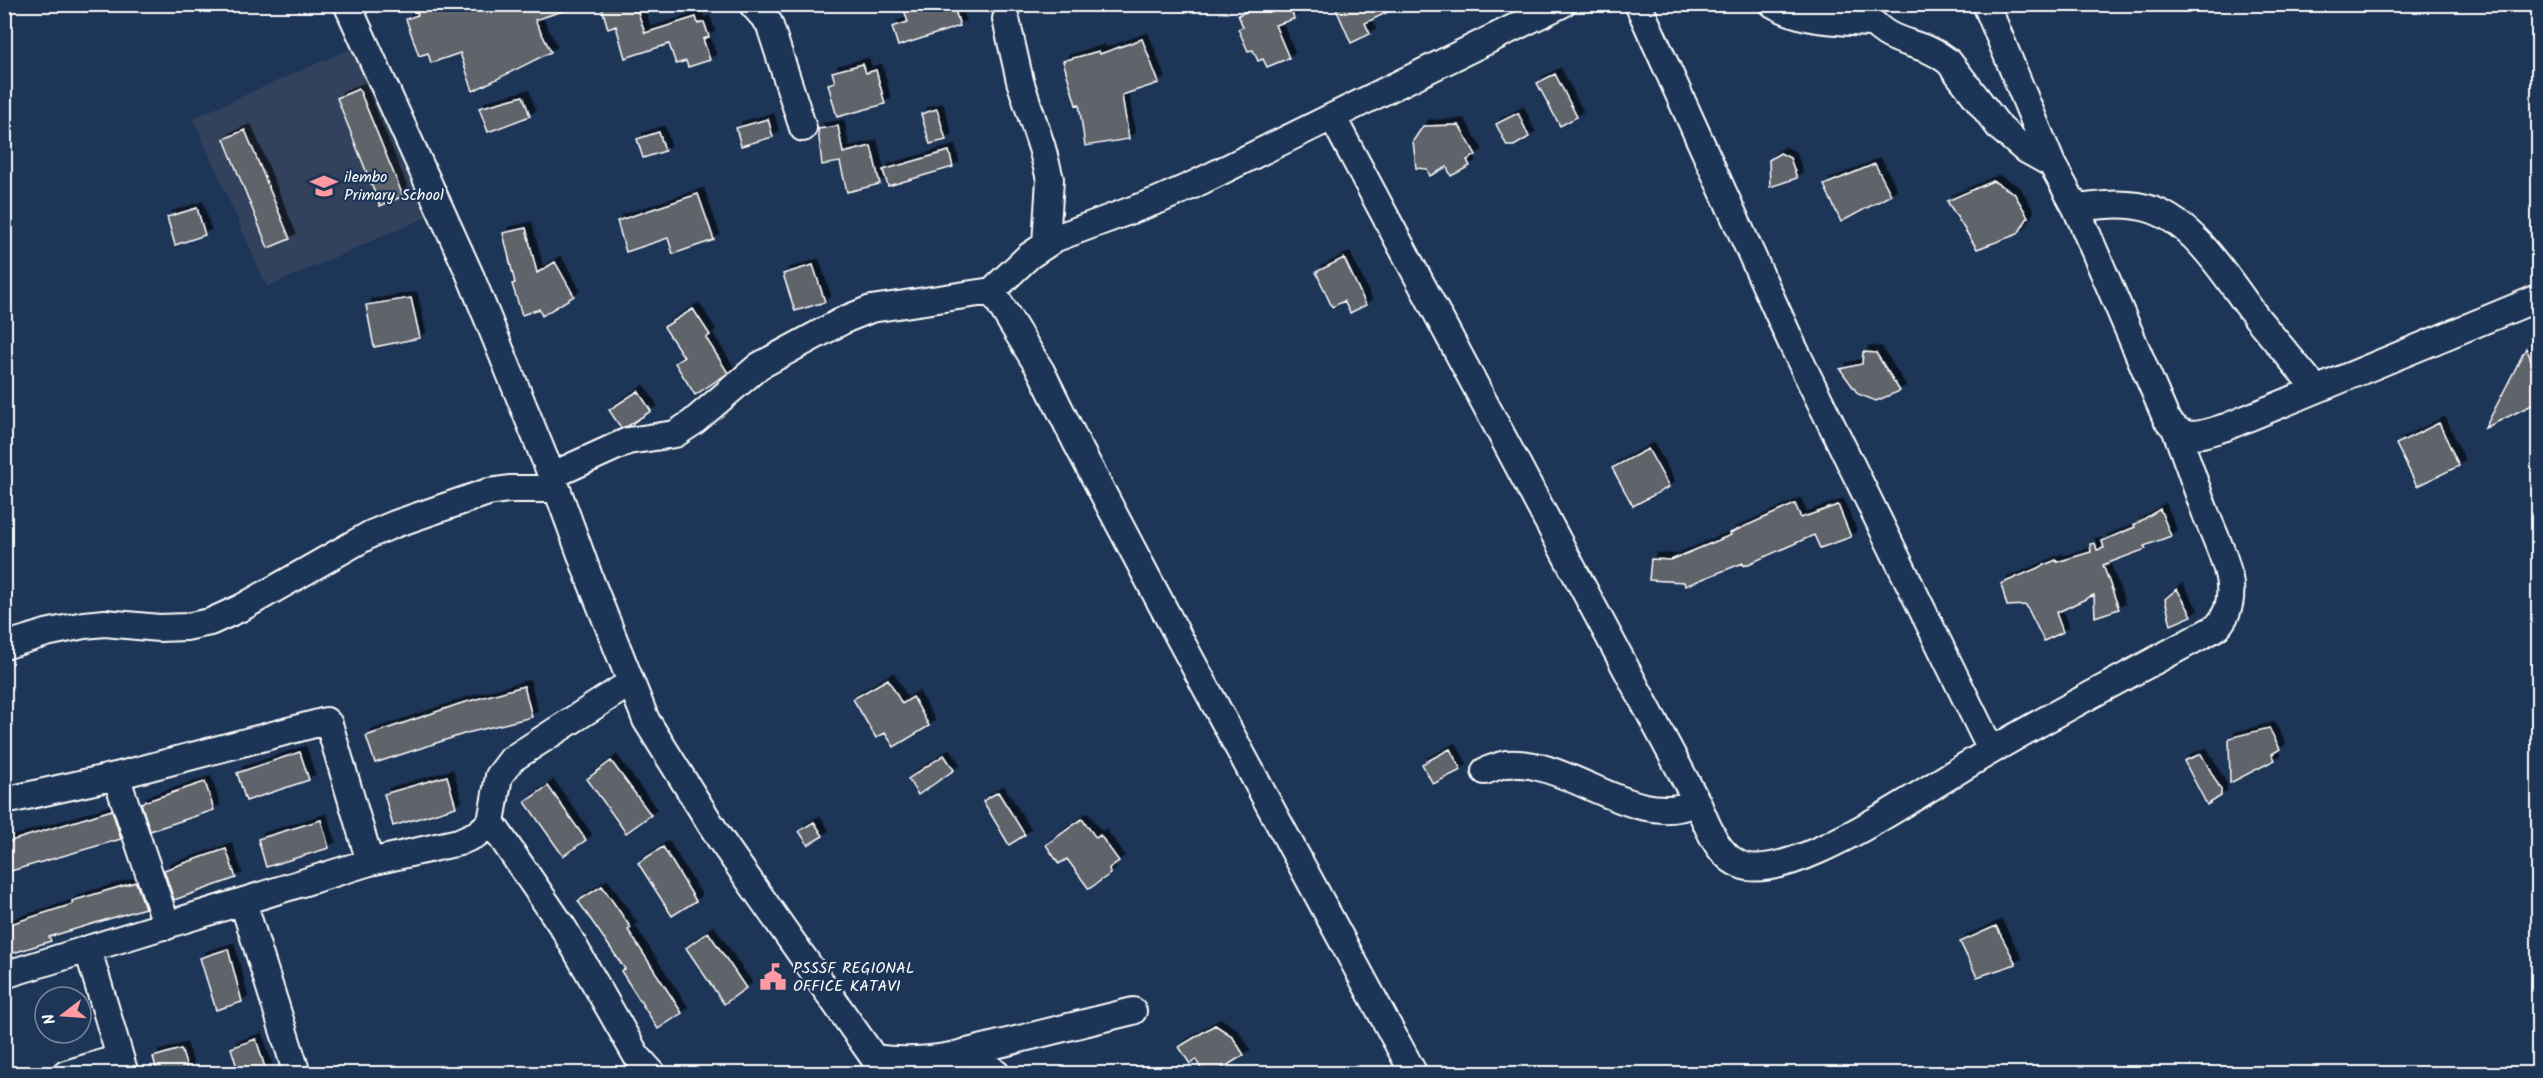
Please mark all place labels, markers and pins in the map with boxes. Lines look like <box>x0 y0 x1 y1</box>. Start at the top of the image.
place label: ilembo Primary School <box>344 165 444 208</box>
school or university icon: ilembo Primary School <box>309 171 339 201</box>
place label: PSSSF REGIONAL OFFICE KATAVI <box>793 956 915 999</box>
public building icon: PSSSF REGIONAL OFFICE KATAVI <box>758 962 788 992</box>

